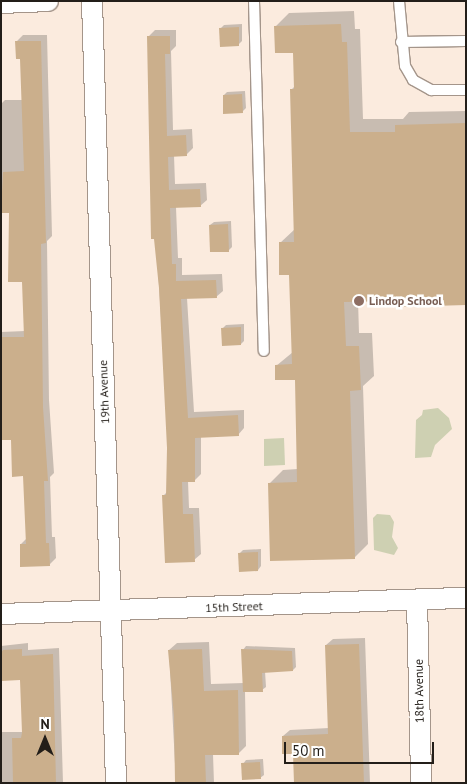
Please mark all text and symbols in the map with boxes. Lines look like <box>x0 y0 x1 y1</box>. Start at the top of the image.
place label: Lindop School <box>369 294 442 308</box>
marker: Lindop School <box>353 295 365 307</box>
street label: 19th Avenue <box>96 360 112 424</box>
street label: 15th Street <box>205 599 263 615</box>
street label: 18th Avenue <box>411 659 427 723</box>
north arrow <box>20 714 70 764</box>
text: N <box>40 715 50 733</box>
scale bar <box>287 732 437 764</box>
text: 50 m <box>292 741 325 760</box>

